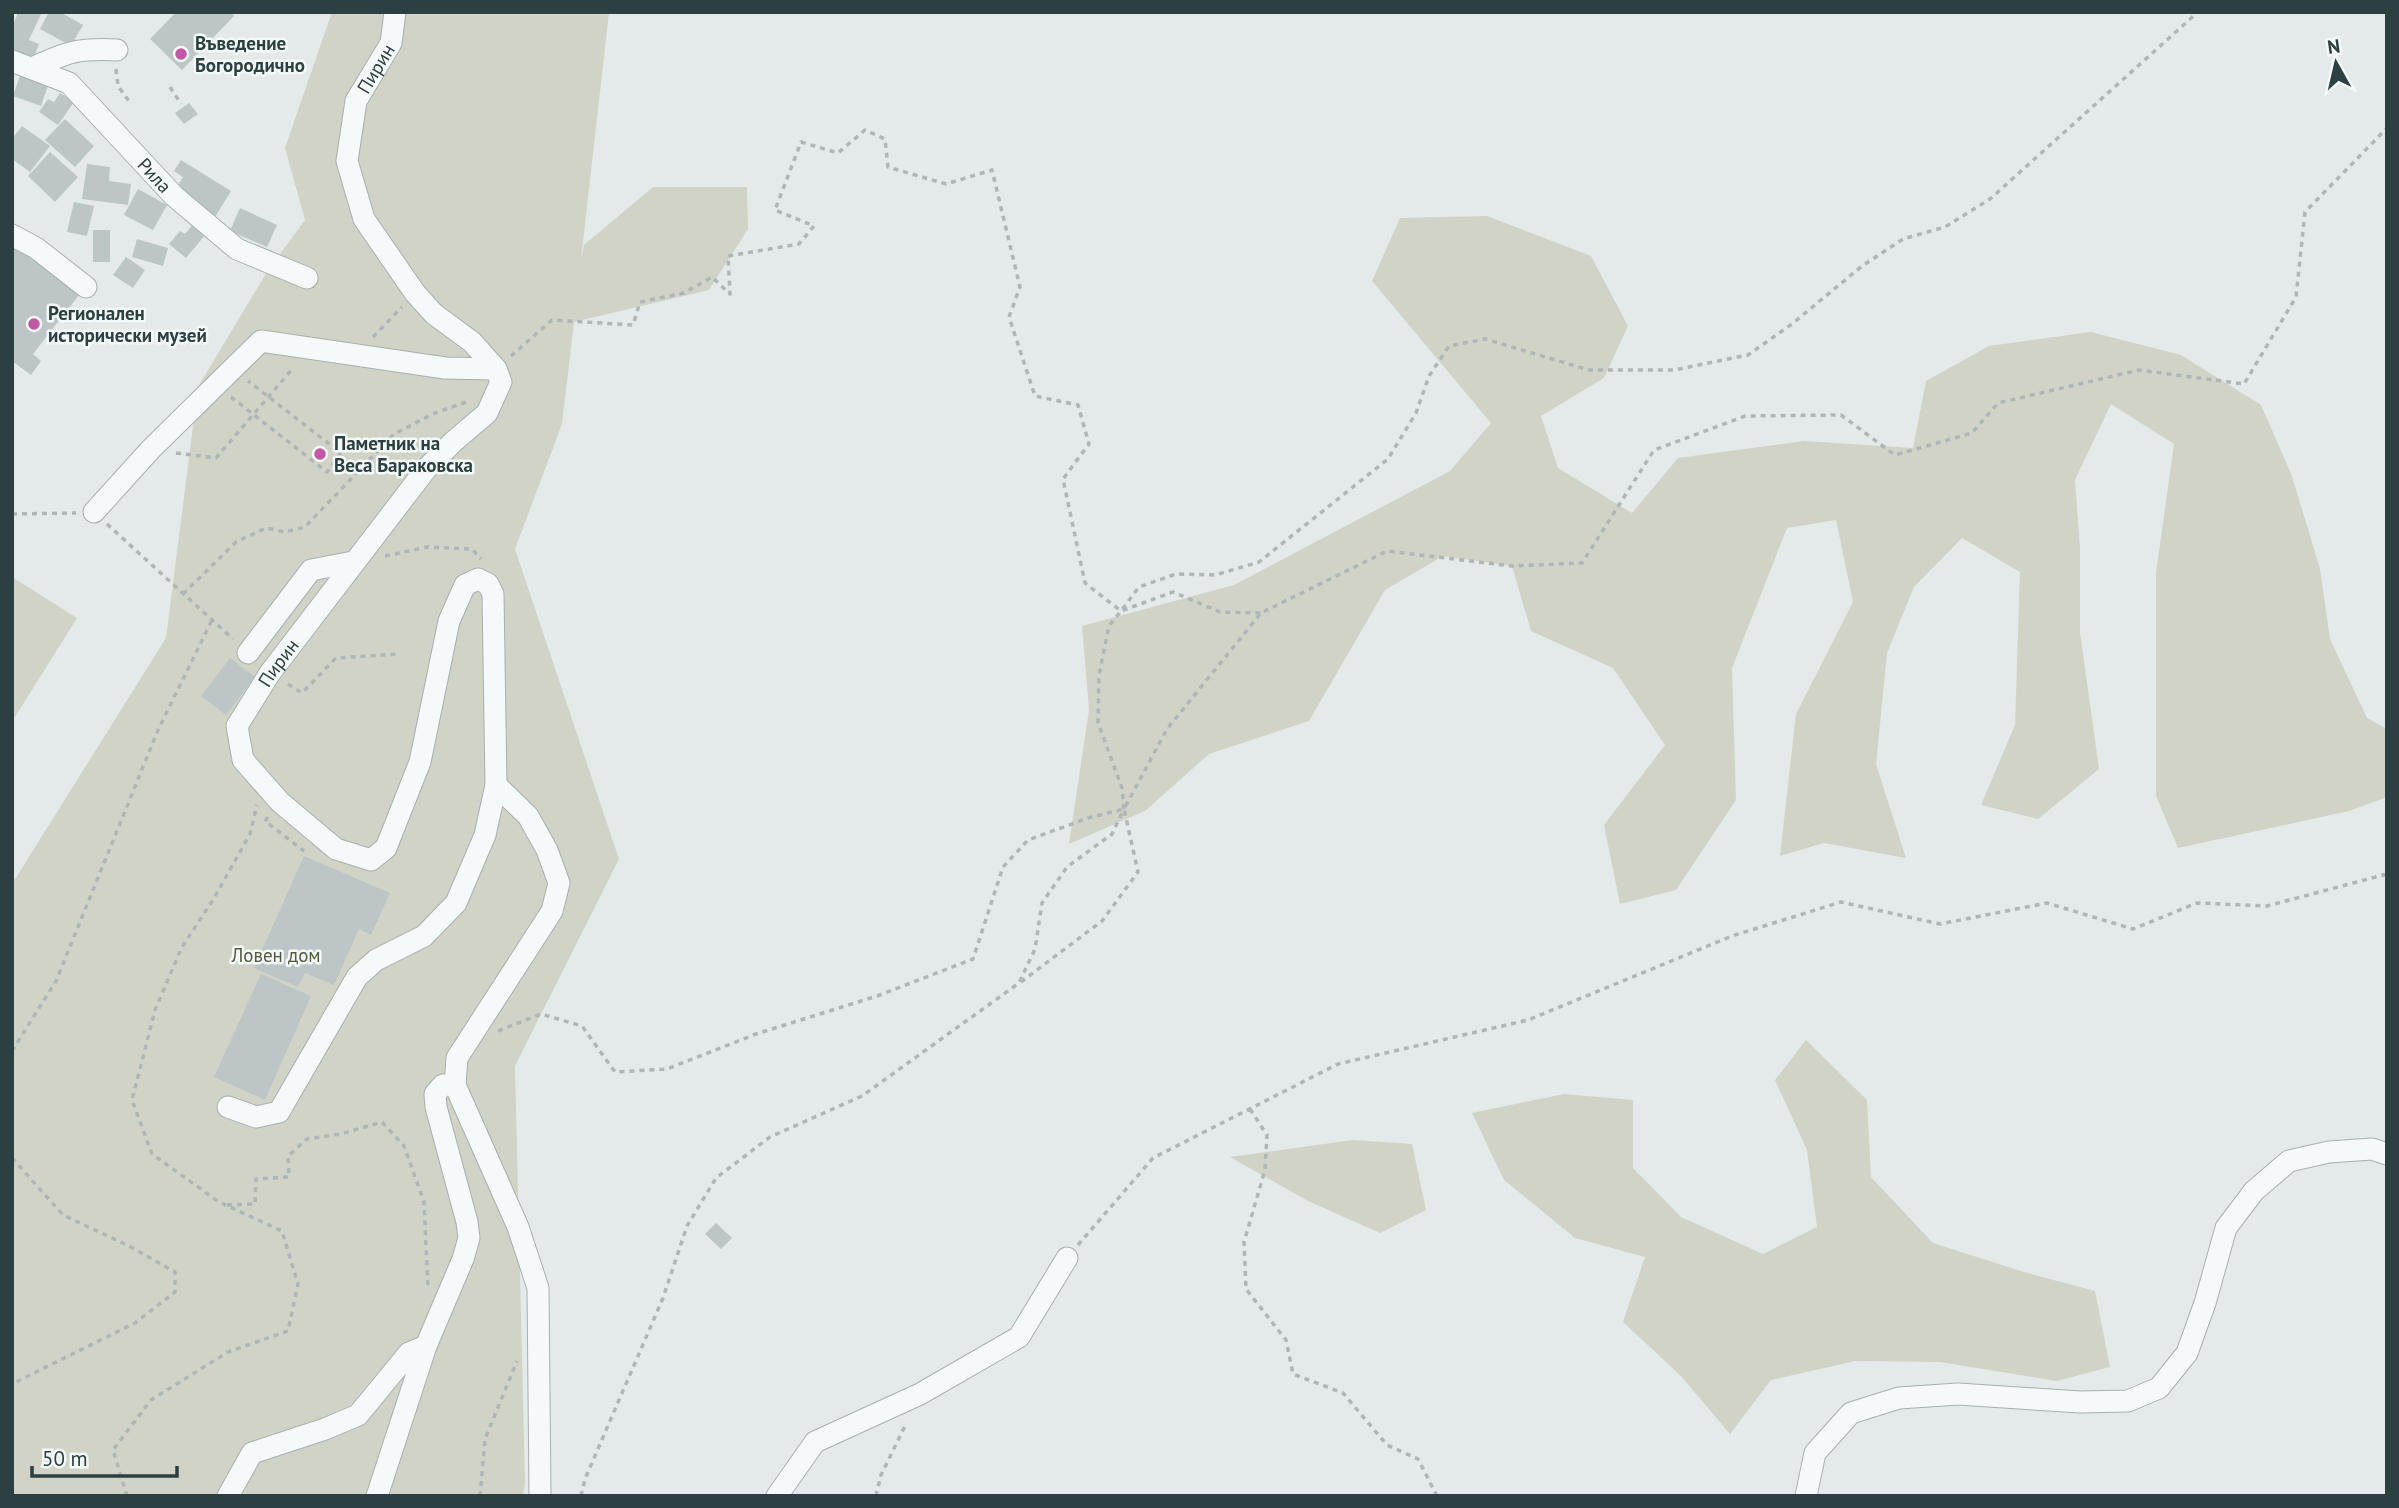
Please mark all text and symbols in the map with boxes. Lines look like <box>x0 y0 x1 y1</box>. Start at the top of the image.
north arrow <box>2301 28 2371 98</box>
place label: Въведение Богородично <box>195 31 305 77</box>
text: N <box>2326 33 2341 59</box>
street label: Пирин <box>351 39 400 98</box>
marker: Въведение Богородично <box>173 46 189 62</box>
street label: Рила <box>133 153 177 198</box>
place label: Регионален исторически музей <box>48 301 207 347</box>
marker: Регионален исторически музей <box>26 316 42 332</box>
place label: Паметник на Веса Бараковска <box>334 431 473 477</box>
marker: Паметник на Веса Бараковска <box>312 446 328 462</box>
street label: Пирин <box>253 634 304 691</box>
park label: Ловен дом <box>230 943 321 967</box>
scale bar <box>32 1434 177 1478</box>
text: 50 m <box>42 1445 88 1472</box>

